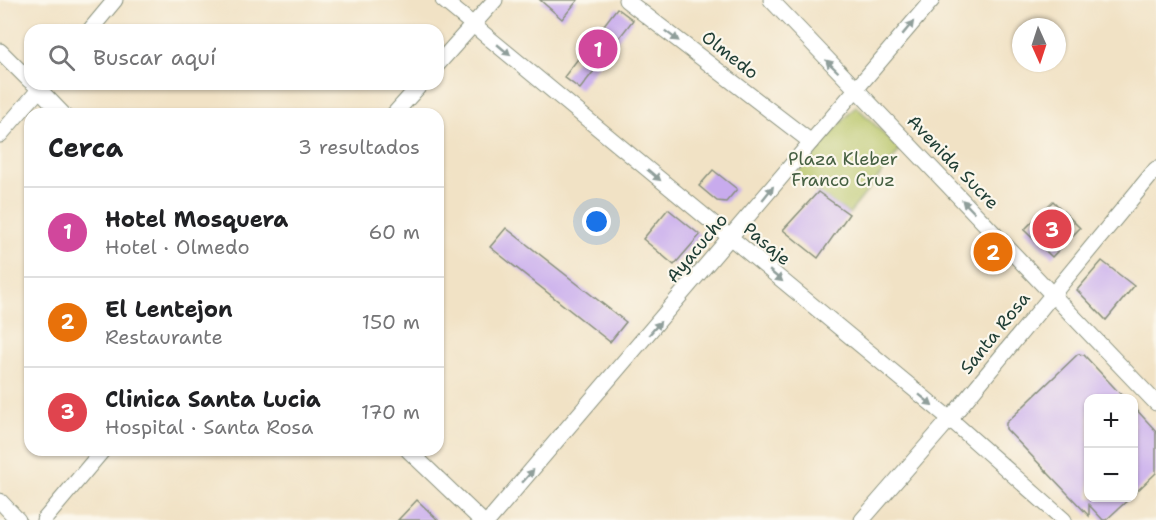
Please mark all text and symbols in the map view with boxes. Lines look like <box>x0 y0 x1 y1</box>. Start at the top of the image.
north arrow <box>1012 18 1066 72</box>
one-way arrow <box>901 20 914 36</box>
search box <box>24 24 444 90</box>
street label: Olmedo <box>697 25 763 85</box>
pin: 1 <box>578 26 618 72</box>
one-way arrow <box>665 29 680 41</box>
icon: search <box>45 41 78 74</box>
text: Buscar aquí <box>93 43 216 72</box>
one-way arrow <box>496 44 512 57</box>
one-way arrow <box>825 59 840 73</box>
street label: Avenida Sucre <box>902 109 1004 215</box>
text: Cerca <box>48 130 123 165</box>
text: 3 resultados <box>298 134 420 160</box>
park label: Plaza Kleber Franco Cruz <box>788 147 898 192</box>
one-way arrow <box>647 168 662 181</box>
one-way arrow <box>762 185 775 201</box>
one-way arrow <box>961 199 975 214</box>
text: Hotel Mosquera <box>105 205 288 234</box>
pin: 3 <box>1032 206 1072 252</box>
your location <box>582 207 611 236</box>
street label: Ayacucho <box>661 208 733 288</box>
street label: Pasaje <box>738 217 796 271</box>
text: 1 <box>63 219 72 245</box>
text: 60 m <box>368 219 420 245</box>
pin: 2 <box>974 230 1012 274</box>
text: Hotel · Olmedo <box>105 234 250 260</box>
one-way arrow <box>768 269 783 282</box>
street label: Santa Rosa <box>955 287 1035 379</box>
text: El Lentejon <box>105 295 233 324</box>
text: 2 <box>61 309 75 335</box>
text: 150 m <box>362 309 420 335</box>
one-way arrow <box>648 320 661 336</box>
text: Restaurante <box>105 324 223 350</box>
text: Clinica Santa Lucia <box>105 385 321 414</box>
one-way arrow <box>918 394 934 407</box>
map controls <box>1084 394 1138 502</box>
button: + <box>1084 394 1138 448</box>
text: 3 <box>61 399 75 425</box>
text: 170 m <box>361 399 420 425</box>
text: Hospital · Santa Rosa <box>105 414 313 440</box>
button: − <box>1084 448 1138 502</box>
one-way arrow <box>521 468 534 484</box>

